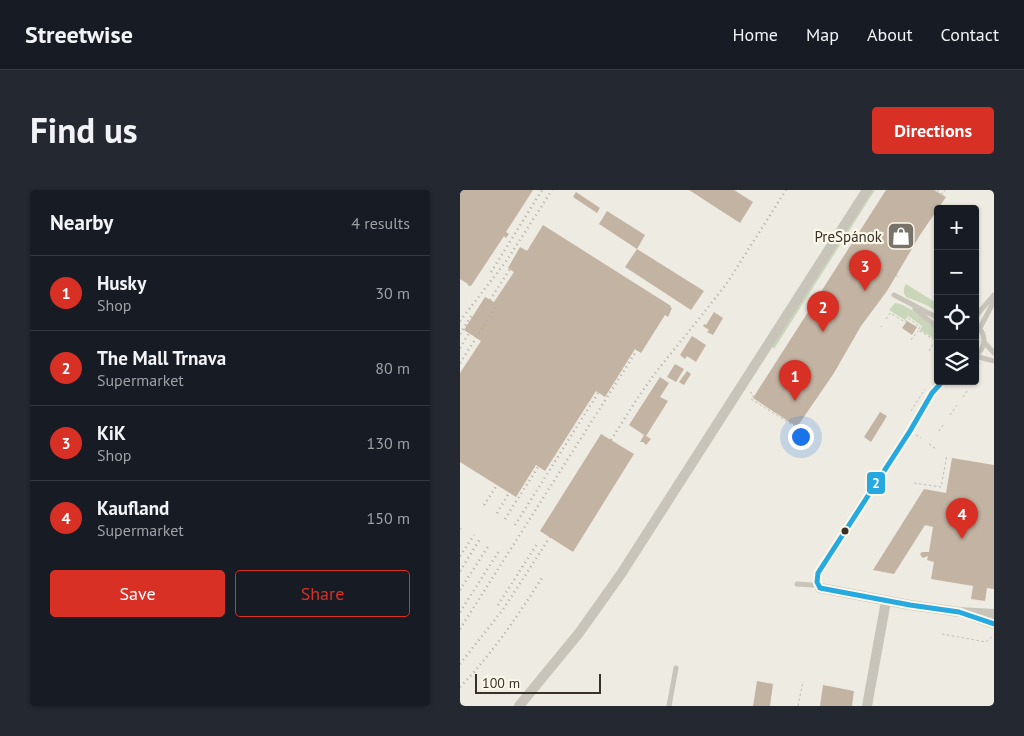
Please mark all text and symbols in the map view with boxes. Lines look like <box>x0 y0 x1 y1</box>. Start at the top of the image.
text: Streetwise <box>25 19 133 50</box>
text: Home <box>732 23 778 46</box>
text: Map <box>806 23 839 46</box>
text: About <box>867 23 913 46</box>
text: Contact <box>941 23 999 46</box>
text: Find us <box>30 107 138 153</box>
button: Directions <box>872 107 994 154</box>
map controls <box>934 205 979 385</box>
button: + <box>934 205 979 250</box>
text: Nearby <box>50 209 113 236</box>
text: 4 results <box>351 213 410 233</box>
shop icon: PreSpánok <box>886 221 916 251</box>
place label: PreSpánok <box>814 227 883 246</box>
pin: 3 <box>849 250 881 291</box>
button: − <box>934 250 979 295</box>
text: Husky <box>97 271 146 295</box>
text: 1 <box>61 283 71 303</box>
text: 30 m <box>375 283 410 303</box>
pin: 2 <box>807 291 839 332</box>
text: Shop <box>97 295 131 315</box>
button: locate <box>934 295 979 340</box>
button: layers <box>934 340 979 385</box>
text: The Mall Trnava <box>97 346 226 370</box>
text: 2 <box>61 358 71 378</box>
text: 80 m <box>375 358 410 378</box>
pin: 1 <box>779 360 811 401</box>
text: Supermarket <box>97 370 184 390</box>
text: KiK <box>97 421 126 445</box>
your location <box>788 424 814 450</box>
text: 3 <box>61 433 71 453</box>
text: 130 m <box>367 433 410 453</box>
text: Shop <box>97 445 131 465</box>
line badge: 2 <box>866 471 886 495</box>
text: 2 <box>872 474 880 492</box>
text: Kaufland <box>97 496 169 520</box>
pin: 4 <box>946 498 978 539</box>
text: 4 <box>61 508 71 528</box>
text: 150 m <box>367 508 410 528</box>
text: Supermarket <box>97 520 184 540</box>
unlabelled marker <box>840 526 850 536</box>
button: Save <box>50 570 225 617</box>
button: Share <box>235 570 410 617</box>
scale bar <box>475 671 601 694</box>
text: 100 m <box>482 674 520 692</box>

